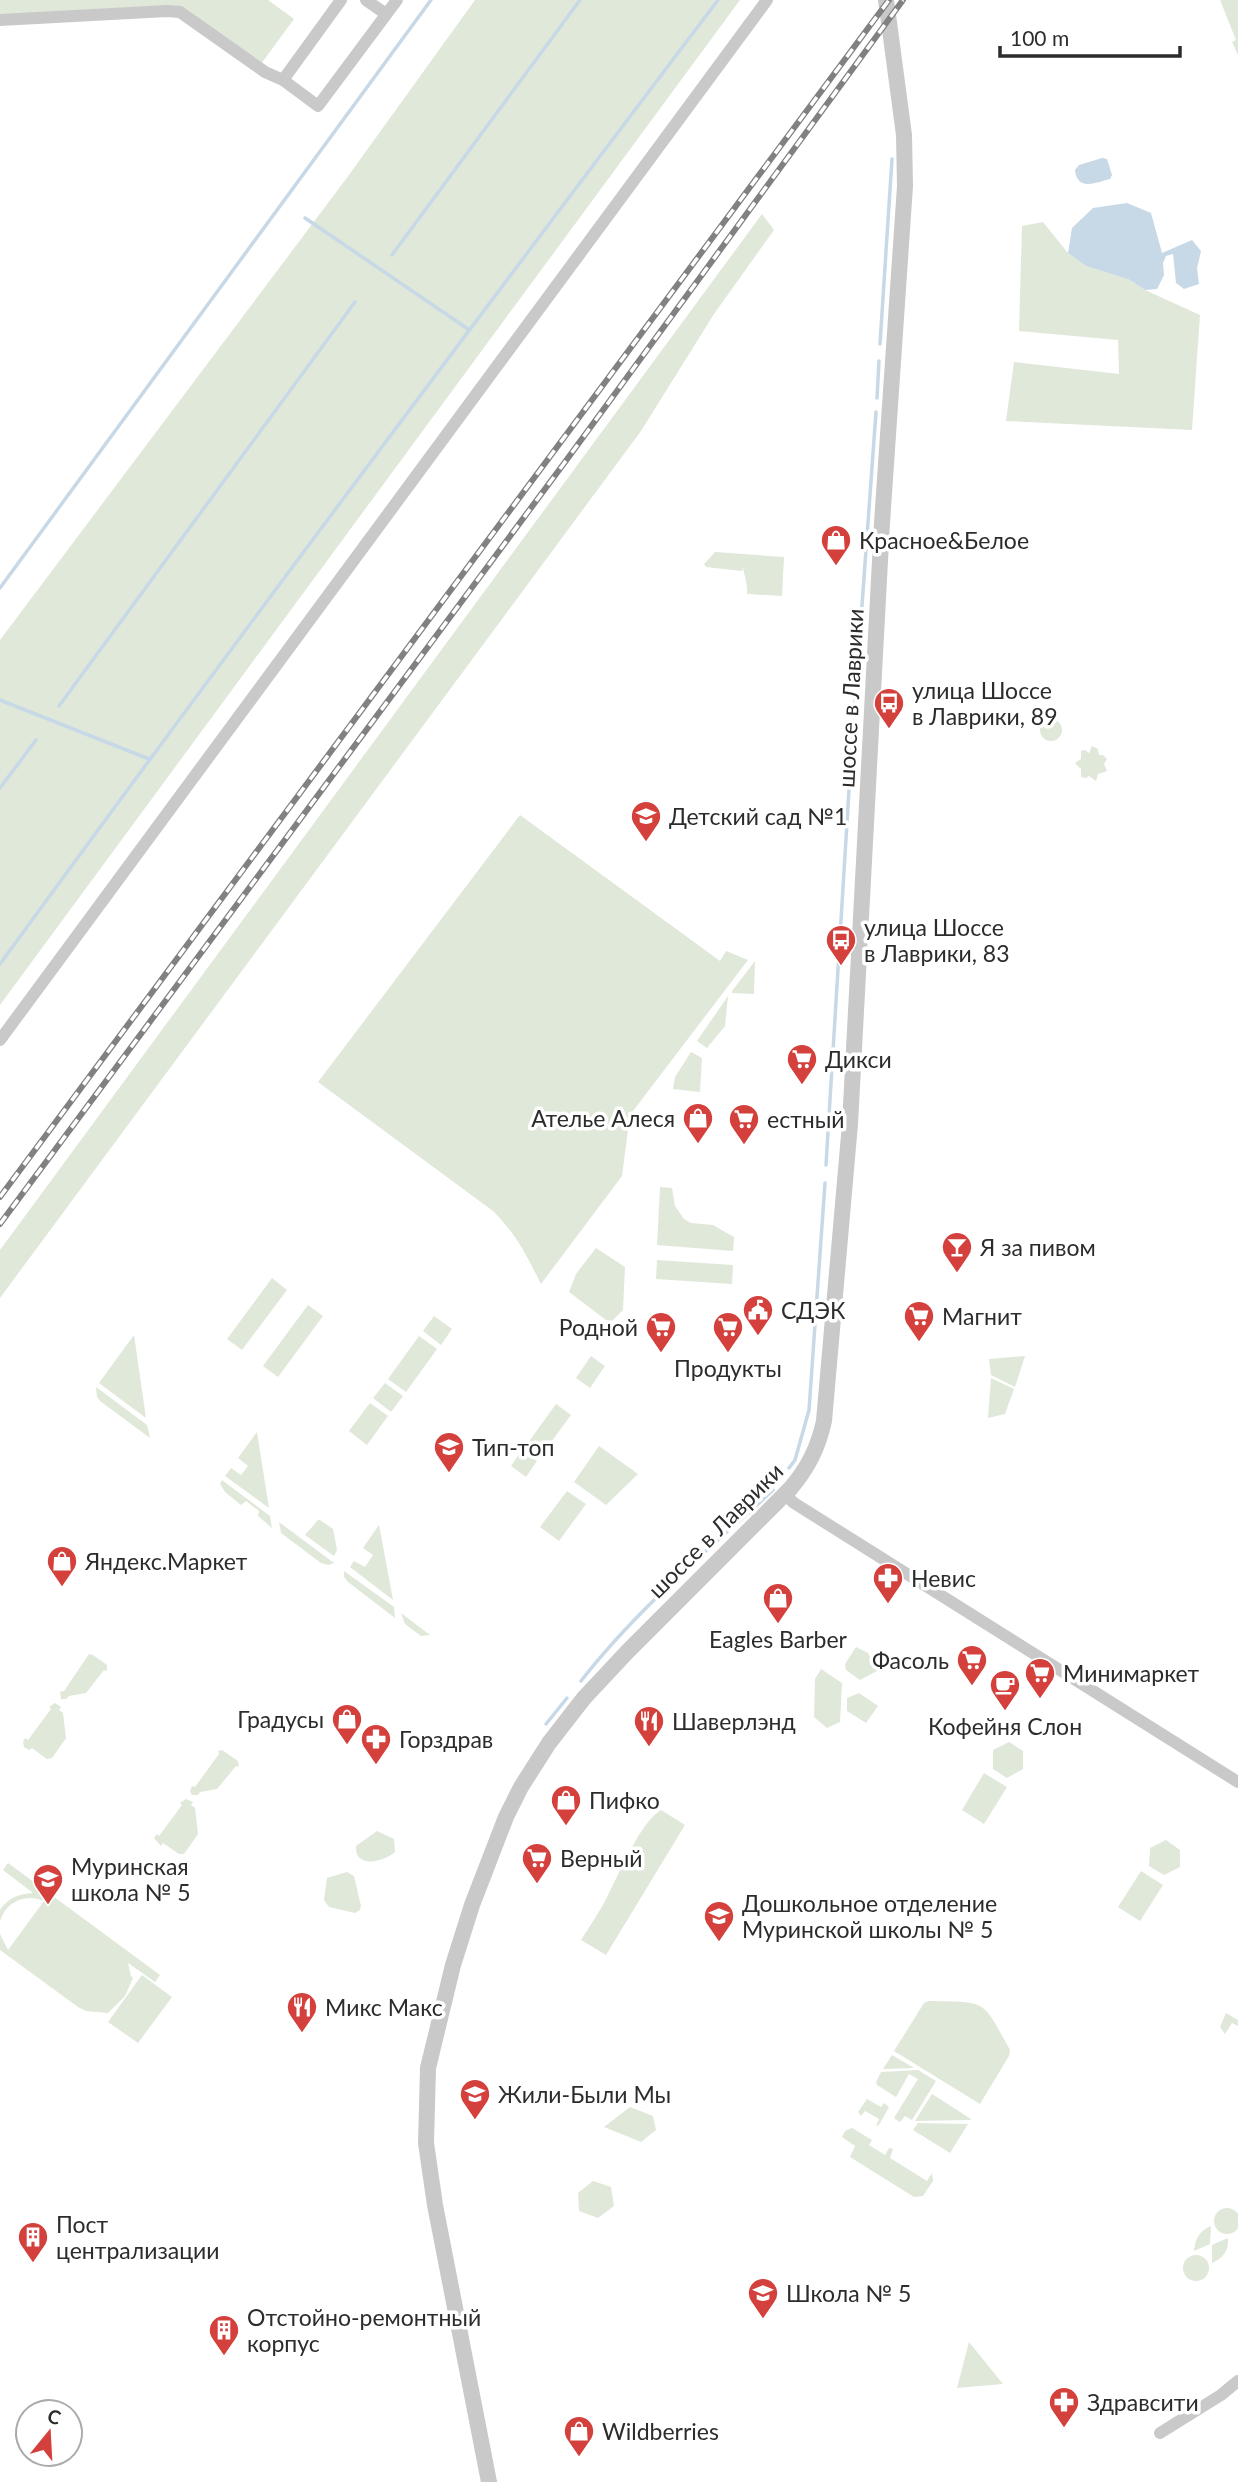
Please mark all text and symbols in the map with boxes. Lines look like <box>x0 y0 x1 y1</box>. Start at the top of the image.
scale bar <box>1000 14 1180 58</box>
text: 100 m <box>1010 25 1069 50</box>
shop icon: Красное&Белое <box>819 523 853 567</box>
place label: Красное&Белое <box>859 526 1029 554</box>
street label: шоссе в Лаврики <box>831 608 869 788</box>
place label: улица Шоссе в Лаврики, 89 <box>912 676 1058 730</box>
bus stop icon: улица Шоссе в Лаврики, 89 <box>872 686 906 730</box>
school or university icon: Детский сад №1 <box>629 799 663 843</box>
place label: Детский сад №1 <box>669 802 847 830</box>
place label: улица Шоссе в Лаврики, 83 <box>864 913 1010 967</box>
bus stop icon: улица Шоссе в Лаврики, 83 <box>824 923 858 967</box>
supermarket icon: Дикси <box>785 1042 819 1086</box>
place label: Дикси <box>825 1045 892 1073</box>
shop icon: Ателье Алеся <box>681 1101 715 1145</box>
supermarket icon: естный <box>727 1102 761 1146</box>
place label: Ателье Алеся <box>531 1104 675 1132</box>
place label: естный <box>767 1105 845 1133</box>
bar icon: Я за пивом <box>940 1230 974 1274</box>
place label: Я за пивом <box>979 1233 1096 1261</box>
public building icon: СДЭК <box>741 1293 775 1337</box>
place label: СДЭК <box>781 1296 846 1324</box>
supermarket icon: Магнит <box>902 1299 936 1343</box>
place label: Магнит <box>942 1302 1022 1330</box>
supermarket icon: Родной <box>644 1310 678 1354</box>
supermarket icon: Продукты <box>711 1310 745 1354</box>
place label: Родной <box>559 1313 638 1341</box>
place label: Продукты <box>674 1354 782 1382</box>
school or university icon: Тип-топ <box>432 1430 466 1474</box>
place label: Тип-топ <box>472 1433 554 1461</box>
street label: шоссе в Лаврики <box>642 1457 788 1603</box>
shop icon: Яндекс.Маркет <box>45 1544 79 1588</box>
place label: Яндекс.Маркет <box>84 1547 248 1575</box>
pharmacy icon: Невис <box>871 1561 905 1605</box>
place label: Невис <box>911 1564 976 1592</box>
shop icon: Eagles Barber <box>761 1581 795 1625</box>
place label: Eagles Barber <box>709 1625 848 1653</box>
supermarket icon: Фасоль <box>955 1643 989 1687</box>
place label: Фасоль <box>872 1646 949 1674</box>
supermarket icon: Минимаркет <box>1023 1656 1057 1700</box>
place label: Минимаркет <box>1063 1659 1200 1687</box>
cafe icon: Кофейня Слон <box>988 1668 1022 1712</box>
shop icon: Градусы <box>330 1702 364 1746</box>
restaurant icon: Шаверлэнд <box>632 1704 666 1748</box>
place label: Градусы <box>237 1705 324 1733</box>
place label: Шаверлэнд <box>672 1707 796 1735</box>
place label: Кофейня Слон <box>928 1712 1082 1740</box>
pharmacy icon: Горздрав <box>359 1722 393 1766</box>
place label: Горздрав <box>399 1725 493 1753</box>
shop icon: Пифко <box>549 1783 583 1827</box>
place label: Пифко <box>589 1786 660 1814</box>
supermarket icon: Верный <box>520 1841 554 1885</box>
place label: Верный <box>560 1844 643 1872</box>
place label: Муринская школа № 5 <box>71 1852 191 1906</box>
school or university icon: Муринская школа № 5 <box>31 1862 65 1906</box>
place label: Дошкольное отделение Муринской школы № 5 <box>742 1889 997 1943</box>
school or university icon: Дошкольное отделение Муринской школы № 5 <box>702 1899 736 1943</box>
restaurant icon: Микс Макс <box>285 1990 319 2034</box>
place label: Микс Макс <box>325 1993 443 2021</box>
school or university icon: Жили-Были Мы <box>458 2077 492 2121</box>
place label: Жили-Были Мы <box>498 2080 671 2108</box>
place label: Пост централизации <box>56 2210 220 2264</box>
building icon: Пост централизации <box>16 2220 50 2264</box>
school or university icon: Школа № 5 <box>746 2276 780 2320</box>
place label: Школа № 5 <box>786 2279 911 2307</box>
place label: Отстойно-ремонтный корпус <box>247 2303 481 2357</box>
building icon: Отстойно-ремонтный корпус <box>207 2313 241 2357</box>
pharmacy icon: Здравсити <box>1047 2385 1081 2429</box>
place label: Здравсити <box>1087 2388 1199 2416</box>
north arrow <box>14 2398 84 2468</box>
text: С <box>45 2403 64 2429</box>
shop icon: Wildberries <box>562 2414 596 2458</box>
place label: Wildberries <box>602 2417 719 2445</box>

